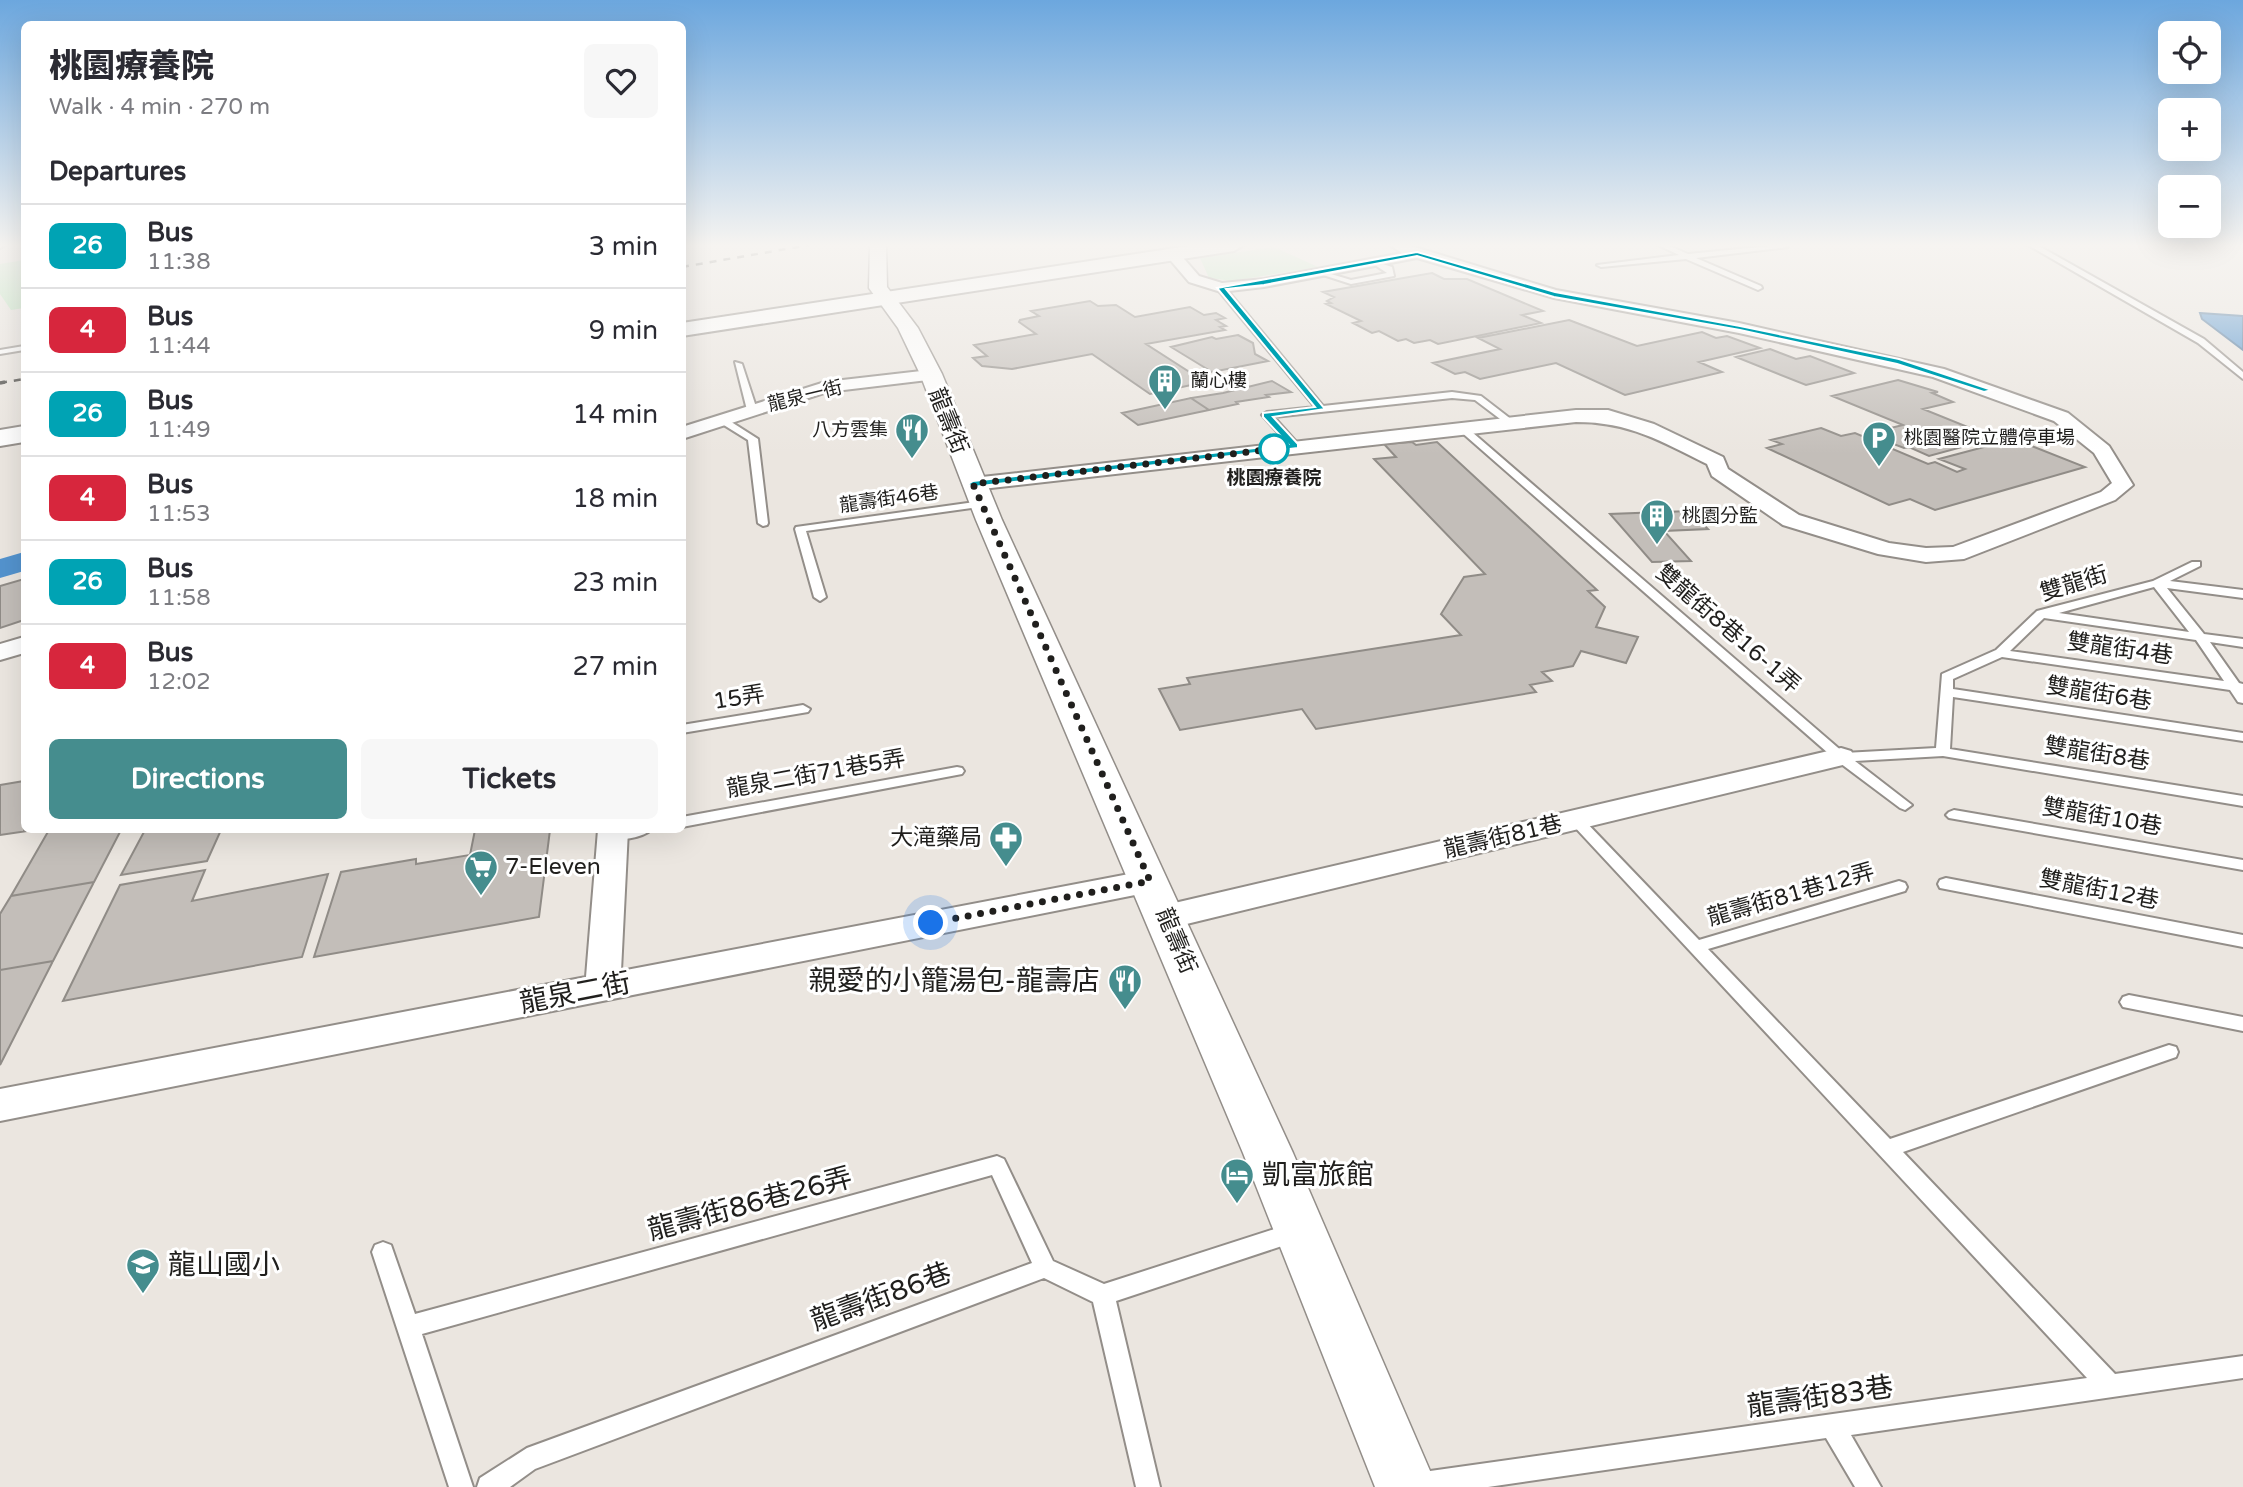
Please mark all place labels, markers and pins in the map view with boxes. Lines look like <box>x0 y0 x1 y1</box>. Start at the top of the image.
building icon: 蘭心樓 <box>1146 362 1184 411</box>
place label: 蘭心樓 <box>1190 370 1247 392</box>
restaurant icon: 八方雲集 <box>893 411 931 460</box>
place label: 八方雲集 <box>812 419 888 441</box>
parking icon: 桃園醫院立體停車場 <box>1860 419 1898 468</box>
place label: 桃園醫院立體停車場 <box>1904 427 2075 449</box>
marker: 桃園療養院 <box>1259 434 1289 464</box>
place label: 桃園療養院 <box>1226 467 1322 489</box>
building icon: 桃園分監 <box>1638 497 1676 546</box>
place label: 桃園分監 <box>1682 505 1758 527</box>
pharmacy icon: 大滝藥局 <box>987 819 1025 868</box>
place label: 大滝藥局 <box>890 824 982 852</box>
supermarket icon: 7-Eleven <box>462 848 500 897</box>
place label: 7-Eleven <box>505 853 601 881</box>
restaurant icon: 親愛的小籠湯包-龍壽店 <box>1106 962 1144 1011</box>
place label: 親愛的小籠湯包-龍壽店 <box>809 964 1100 998</box>
hotel icon: 凱富旅館 <box>1218 1156 1256 1205</box>
place label: 凱富旅館 <box>1262 1158 1374 1192</box>
school or university icon: 龍山國小 <box>124 1246 162 1295</box>
place label: 龍山國小 <box>168 1248 280 1282</box>

